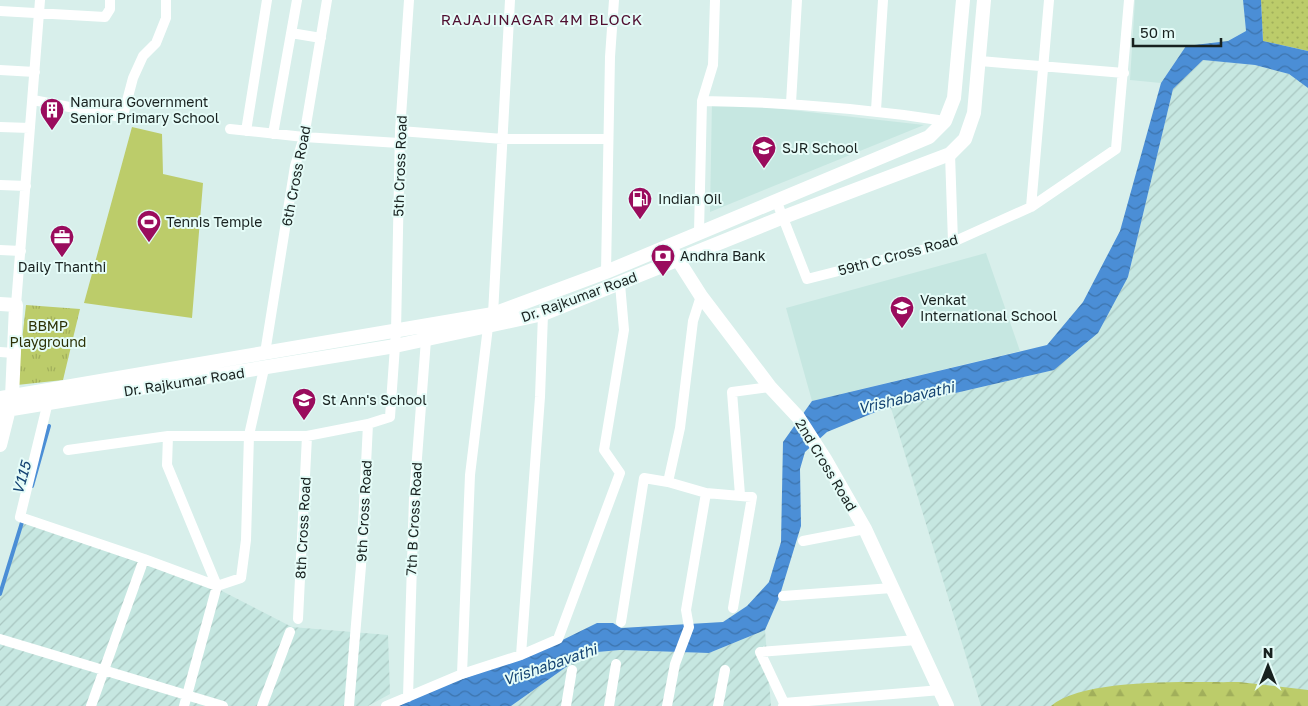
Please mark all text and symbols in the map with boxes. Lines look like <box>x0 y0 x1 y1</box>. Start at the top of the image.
district label: RAJAJINAGAR 4M BLOCK <box>441 10 643 28</box>
scale bar <box>1133 15 1220 47</box>
text: 50 m <box>1140 23 1175 41</box>
place label: Namura Government Senior Primary School <box>70 93 219 126</box>
building icon: Namura Government Senior Primary School <box>39 97 65 131</box>
street label: 5th Cross Road <box>389 115 410 217</box>
street label: 6th Cross Road <box>277 124 314 228</box>
school or university icon: SJR School <box>751 135 777 169</box>
place label: SJR School <box>782 139 858 156</box>
fuel station icon: Indian Oil <box>627 186 653 220</box>
place label: Indian Oil <box>658 190 722 207</box>
sports icon: Tennis Temple <box>136 209 162 243</box>
place label: Tennis Temple <box>166 213 262 230</box>
office icon: Daily Thanthi <box>49 224 75 258</box>
street label: 59th C Cross Road <box>836 230 960 279</box>
bank icon: Andhra Bank <box>650 243 676 277</box>
place label: Andhra Bank <box>680 247 766 264</box>
place label: Daily Thanthi <box>18 258 106 275</box>
street label: Dr. Rajkumar Road <box>518 268 639 325</box>
place label: Venkat International School <box>920 291 1057 324</box>
school or university icon: Venkat International School <box>889 295 915 329</box>
park label: BBMP Playground <box>10 317 86 350</box>
street label: Dr. Rajkumar Road <box>122 364 246 399</box>
water label: Vrishabavathi <box>856 377 957 417</box>
school or university icon: St Ann's School <box>291 387 317 421</box>
place label: St Ann's School <box>322 391 427 408</box>
street label: 2nd Cross Road <box>792 415 861 514</box>
water label: V115 <box>8 458 35 496</box>
street label: 9th Cross Road <box>352 460 375 562</box>
street label: 7th B Cross Road <box>402 462 425 576</box>
street label: 8th Cross Road <box>291 477 314 579</box>
water label: Vrishabavathi <box>500 639 601 689</box>
north arrow <box>1243 641 1293 691</box>
text: N <box>1263 644 1273 661</box>

